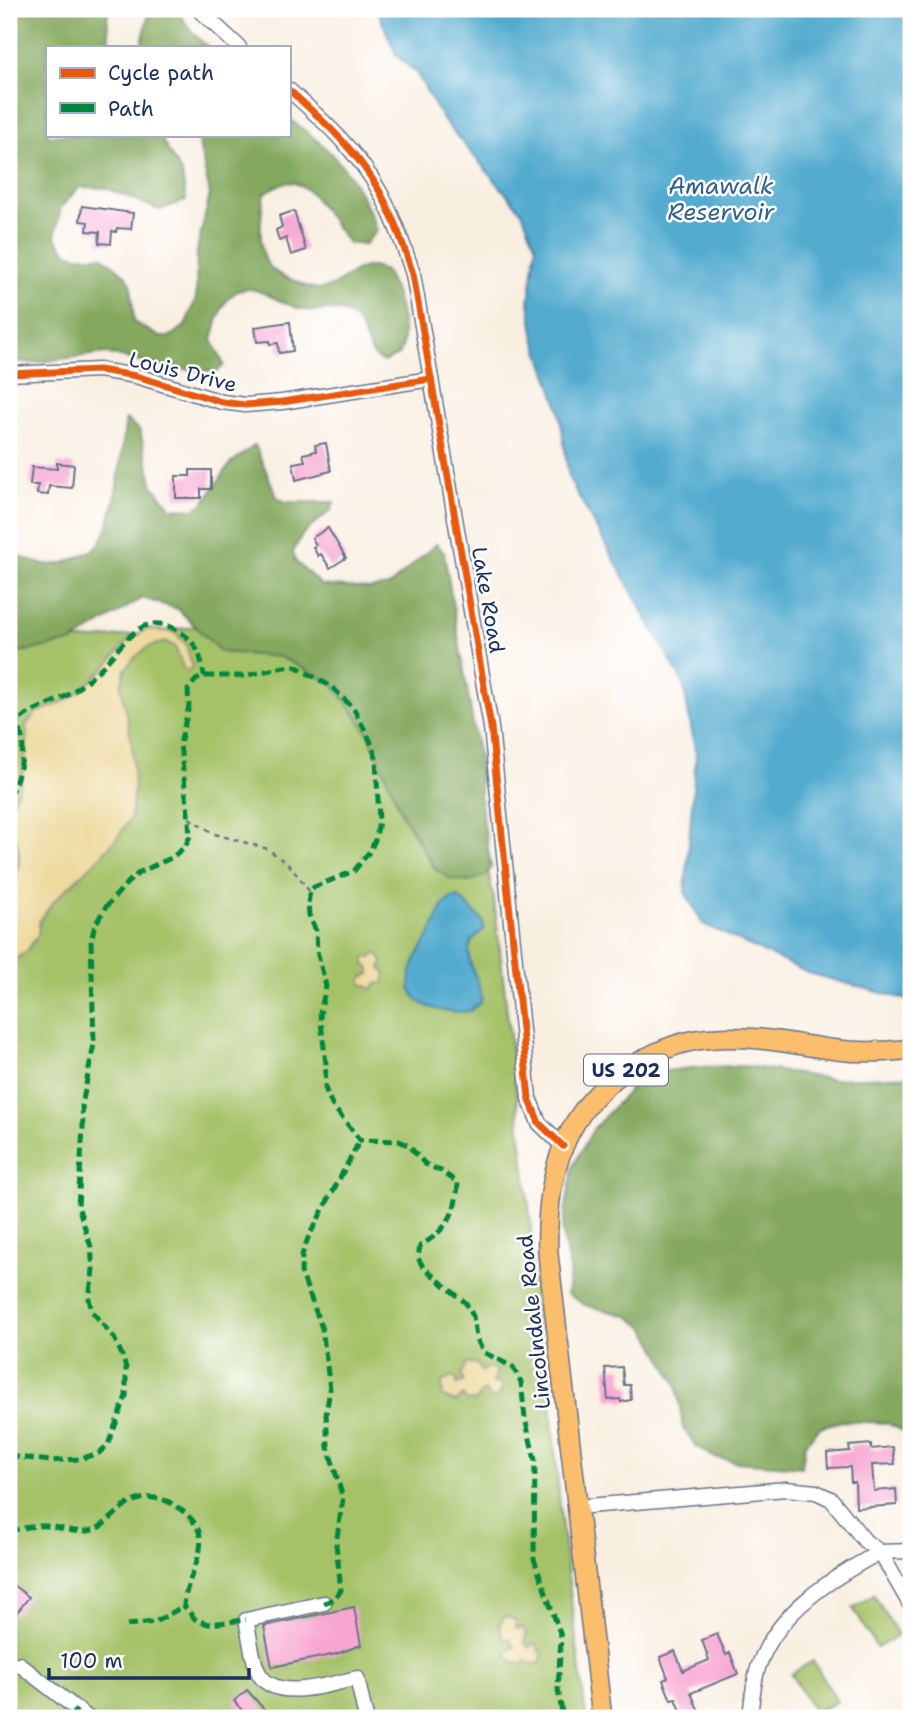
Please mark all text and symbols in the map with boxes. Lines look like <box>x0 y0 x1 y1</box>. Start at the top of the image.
legend <box>46 46 290 136</box>
text: Cycle path <box>108 59 214 87</box>
text: Path <box>108 95 154 123</box>
water label: Amawalk Reservoir <box>668 171 775 227</box>
street label: Louis Drive <box>126 345 240 399</box>
street label: Lake Road <box>465 545 511 655</box>
road number: US 202 <box>584 1054 668 1086</box>
street label: Lincolndale Road <box>511 1233 557 1411</box>
scale bar <box>49 1636 248 1680</box>
text: 100 m <box>60 1647 123 1675</box>

